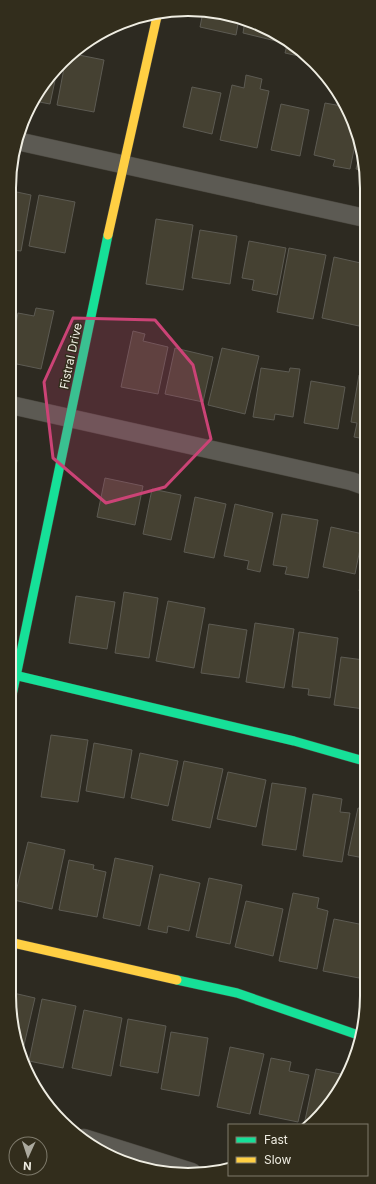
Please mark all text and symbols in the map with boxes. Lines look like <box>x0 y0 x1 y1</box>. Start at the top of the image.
street label: Fistral Drive <box>56 321 85 391</box>
legend <box>228 1124 368 1176</box>
text: Fast <box>264 1132 288 1147</box>
north arrow <box>8 1136 48 1176</box>
text: Slow <box>264 1152 292 1167</box>
text: N <box>23 1159 32 1173</box>

